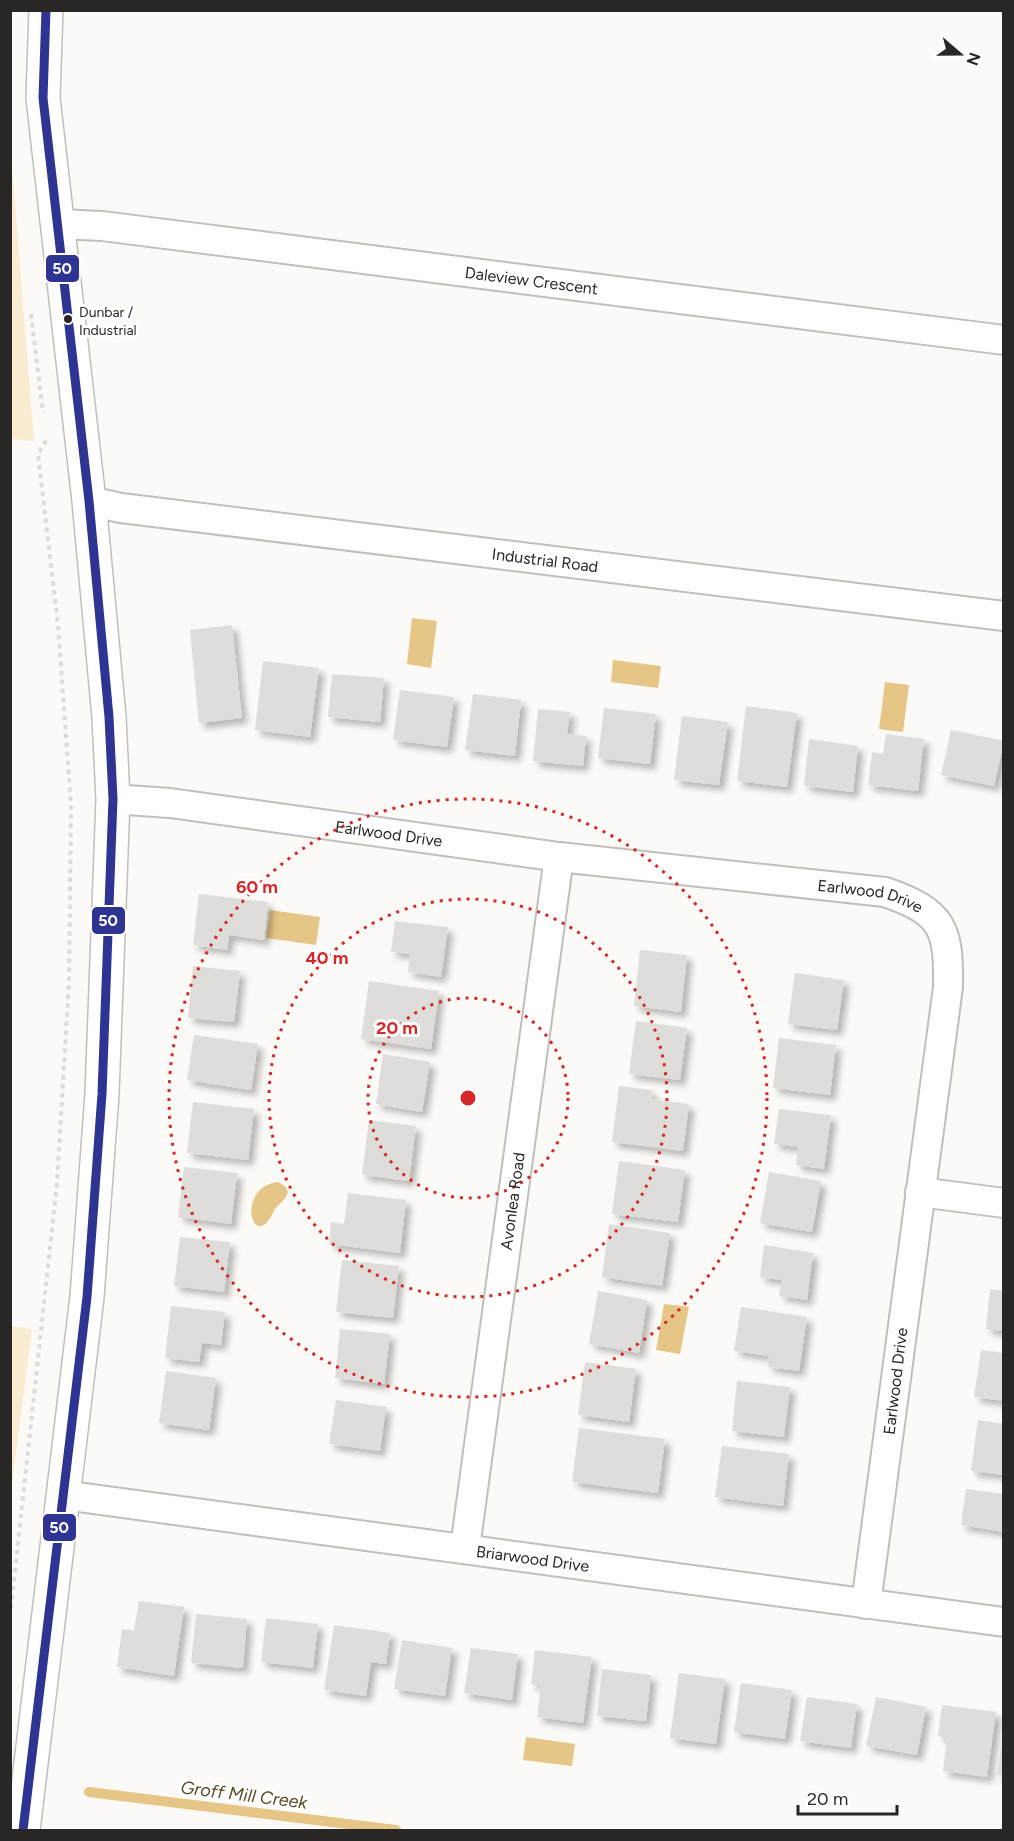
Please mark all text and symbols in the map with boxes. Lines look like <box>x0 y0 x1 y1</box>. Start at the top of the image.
north arrow <box>930 24 990 84</box>
text: N <box>963 50 985 68</box>
line badge: 50 <box>45 254 80 283</box>
text: 50 <box>52 259 72 278</box>
street label: Daleview Crescent <box>464 263 599 299</box>
place label: Dunbar / Industrial <box>79 304 137 339</box>
marker: Dunbar / Industrial <box>62 313 74 325</box>
street label: Industrial Road <box>491 544 599 576</box>
street label: Earlwood Drive <box>334 817 444 851</box>
text: 60 m <box>236 876 278 898</box>
street label: Earlwood Drive <box>817 876 926 917</box>
line badge: 50 <box>91 906 126 935</box>
text: 50 <box>98 911 118 930</box>
text: 40 m <box>305 947 349 969</box>
text: 20 m <box>376 1017 418 1039</box>
centre of rings <box>458 1088 478 1108</box>
street label: Avonlea Road <box>497 1151 529 1251</box>
street label: Earlwood Drive <box>879 1326 912 1436</box>
line badge: 50 <box>42 1513 77 1542</box>
text: 50 <box>49 1518 69 1537</box>
street label: Briarwood Drive <box>475 1542 591 1576</box>
water label: Groff Mill Creek <box>179 1776 310 1814</box>
scale bar <box>798 1778 897 1816</box>
text: 20 m <box>807 1788 848 1810</box>

